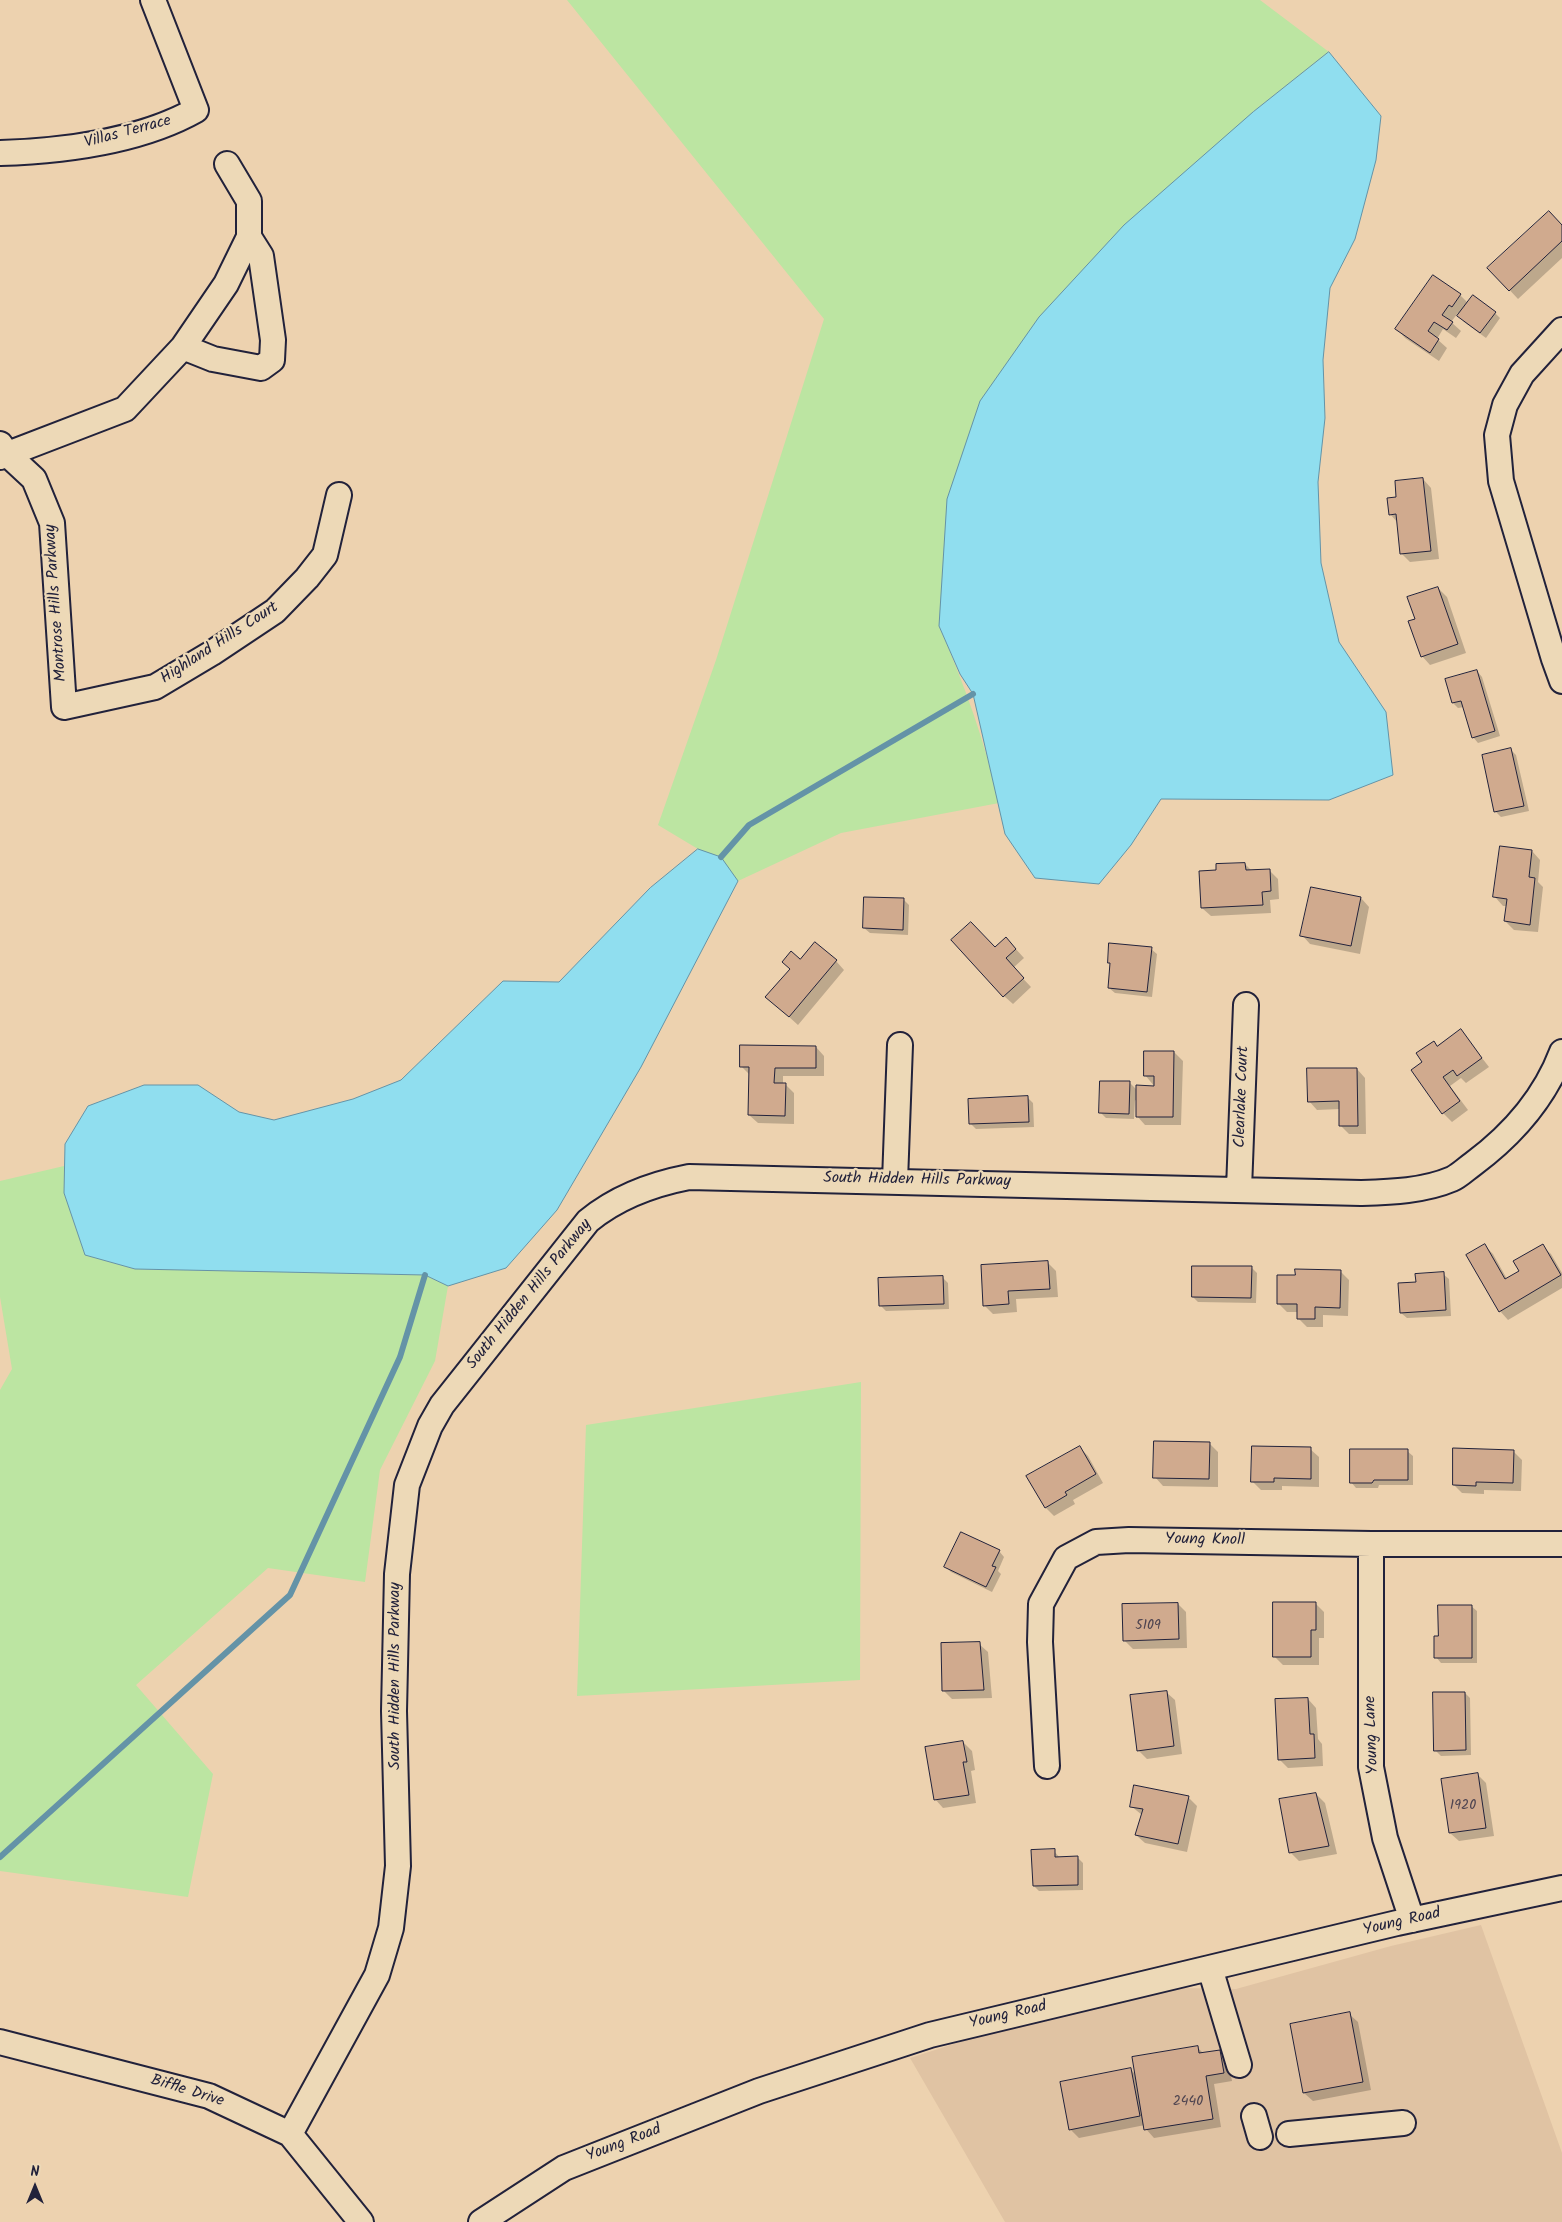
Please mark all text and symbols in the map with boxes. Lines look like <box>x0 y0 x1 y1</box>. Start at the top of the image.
street label: Villas Terrace <box>82 112 174 154</box>
street label: Montrose Hills Parkway <box>42 524 72 682</box>
street label: Highland Hills Court <box>157 599 283 689</box>
street label: Clearlake Court <box>1232 1046 1254 1148</box>
street label: South Hidden Hills Parkway <box>823 1170 1011 1192</box>
street label: South Hidden Hills Parkway <box>463 1216 597 1374</box>
street label: Young Knoll <box>1165 1531 1245 1551</box>
street label: South Hidden Hills Parkway <box>386 1582 406 1770</box>
house number: 5109 <box>1135 1619 1161 1635</box>
street label: Young Lane <box>1362 1695 1384 1775</box>
house number: 1920 <box>1450 1799 1476 1815</box>
street label: Young Road <box>1361 1905 1443 1941</box>
street label: Young Road <box>967 1998 1049 2034</box>
street label: Biffle Drive <box>148 2072 226 2112</box>
house number: 2440 <box>1173 2095 1203 2111</box>
street label: Young Road <box>584 2121 664 2167</box>
text: N <box>31 2161 39 2183</box>
north arrow <box>10 2162 60 2212</box>

